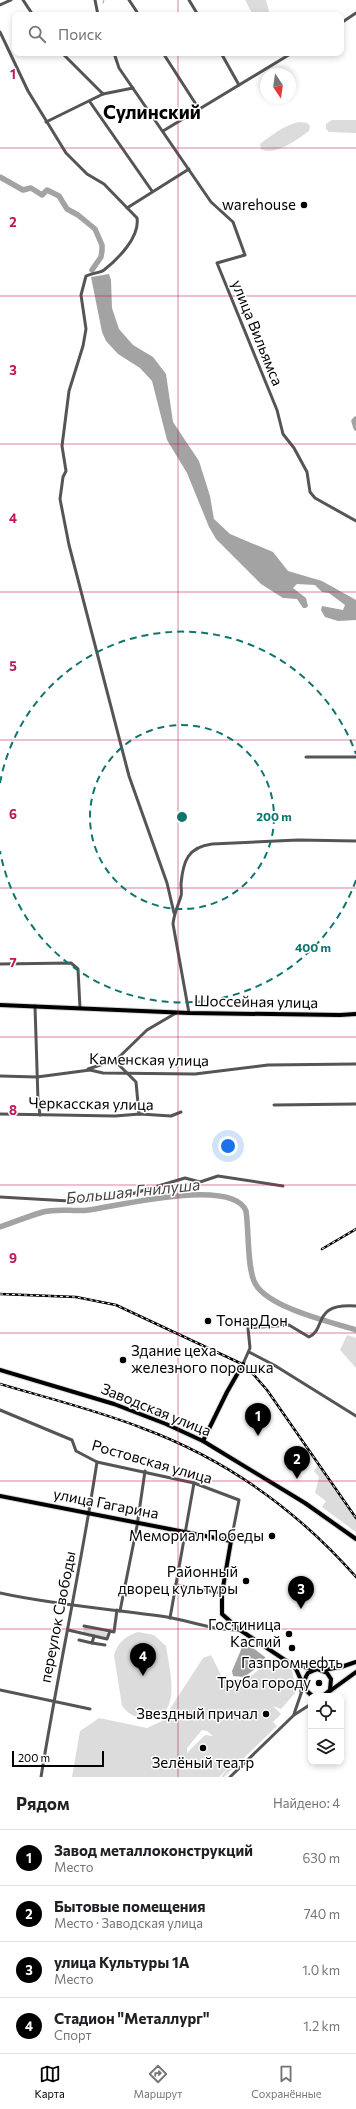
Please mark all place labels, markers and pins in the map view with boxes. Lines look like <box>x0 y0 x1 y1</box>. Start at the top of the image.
place label: warehouse <box>222 195 296 213</box>
marker: warehouse <box>299 200 309 210</box>
centre of rings <box>175 810 189 824</box>
place label: ТонарДон <box>216 1311 288 1329</box>
marker: ТонарДон <box>203 1316 213 1326</box>
place label: Здание цеха железного порошка <box>131 1341 274 1376</box>
marker: Здание цеха железного порошка <box>118 1355 128 1365</box>
pin: 1 <box>245 1403 271 1436</box>
pin: 2 <box>284 1446 310 1479</box>
place label: Мемориал Победы <box>129 1526 264 1544</box>
marker: Мемориал Победы <box>267 1531 277 1541</box>
place label: Районный дворец культуры <box>118 1562 238 1597</box>
marker: Районный дворец культуры <box>241 1576 251 1586</box>
pin: 3 <box>288 1576 314 1609</box>
place label: Гостиница Каспий <box>208 1615 281 1650</box>
marker: Гостиница Каспий <box>284 1629 294 1639</box>
pin: 4 <box>130 1643 156 1676</box>
marker: Газпромнефть <box>287 1643 297 1653</box>
place label: Газпромнефть <box>241 1653 343 1671</box>
place label: Труба городу <box>217 1673 311 1691</box>
marker: Труба городу <box>314 1678 324 1688</box>
place label: Звездный причал <box>136 1704 258 1722</box>
marker: Звездный причал <box>261 1709 271 1719</box>
marker: Зелёный театр <box>198 1743 208 1753</box>
place label: Зелёный театр <box>152 1753 254 1771</box>

